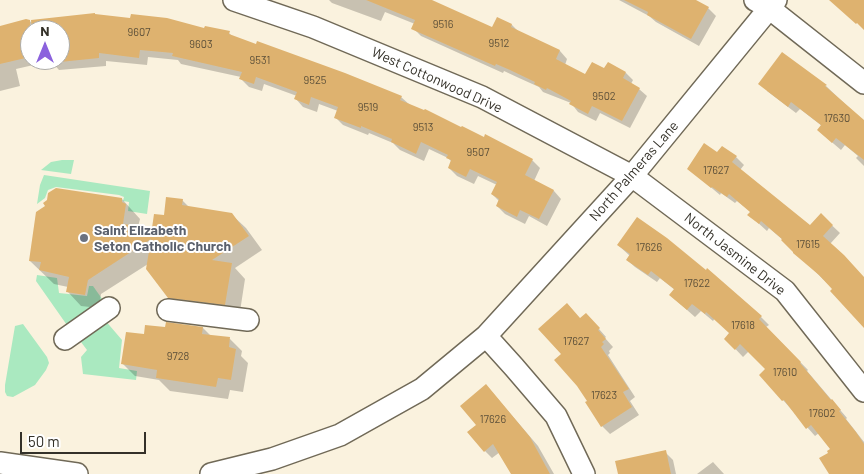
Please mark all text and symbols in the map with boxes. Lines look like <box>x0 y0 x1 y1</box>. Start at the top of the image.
house number: 9516 <box>433 17 453 31</box>
north arrow <box>20 20 70 70</box>
text: N <box>40 22 50 39</box>
house number: 9607 <box>128 25 150 39</box>
house number: 9512 <box>489 36 509 50</box>
house number: 9603 <box>189 37 213 51</box>
street label: West Cottonwood Drive <box>369 44 505 116</box>
house number: 9531 <box>250 53 270 67</box>
house number: 9525 <box>304 73 326 87</box>
house number: 9502 <box>592 89 616 103</box>
house number: 9519 <box>358 100 378 114</box>
house number: 17630 <box>824 111 850 125</box>
street label: North Palmeras Lane <box>586 118 682 224</box>
house number: 9513 <box>413 120 433 134</box>
house number: 9507 <box>467 145 489 159</box>
house number: 17627 <box>703 163 729 177</box>
street label: North Jasmine Drive <box>681 209 789 299</box>
place label: Saint Elizabeth Seton Catholic Church <box>94 222 231 254</box>
marker: Saint Elizabeth Seton Catholic Church <box>78 232 90 244</box>
house number: 17615 <box>796 237 820 251</box>
house number: 17626 <box>636 240 662 254</box>
house number: 17622 <box>684 276 710 290</box>
house number: 17618 <box>731 318 755 332</box>
house number: 17627 <box>563 334 589 348</box>
house number: 9728 <box>167 349 189 363</box>
house number: 17610 <box>773 365 797 379</box>
house number: 17623 <box>591 388 617 402</box>
house number: 17602 <box>809 406 835 420</box>
house number: 17626 <box>480 412 506 426</box>
scale bar <box>22 422 149 454</box>
text: 50 m <box>28 432 60 450</box>

